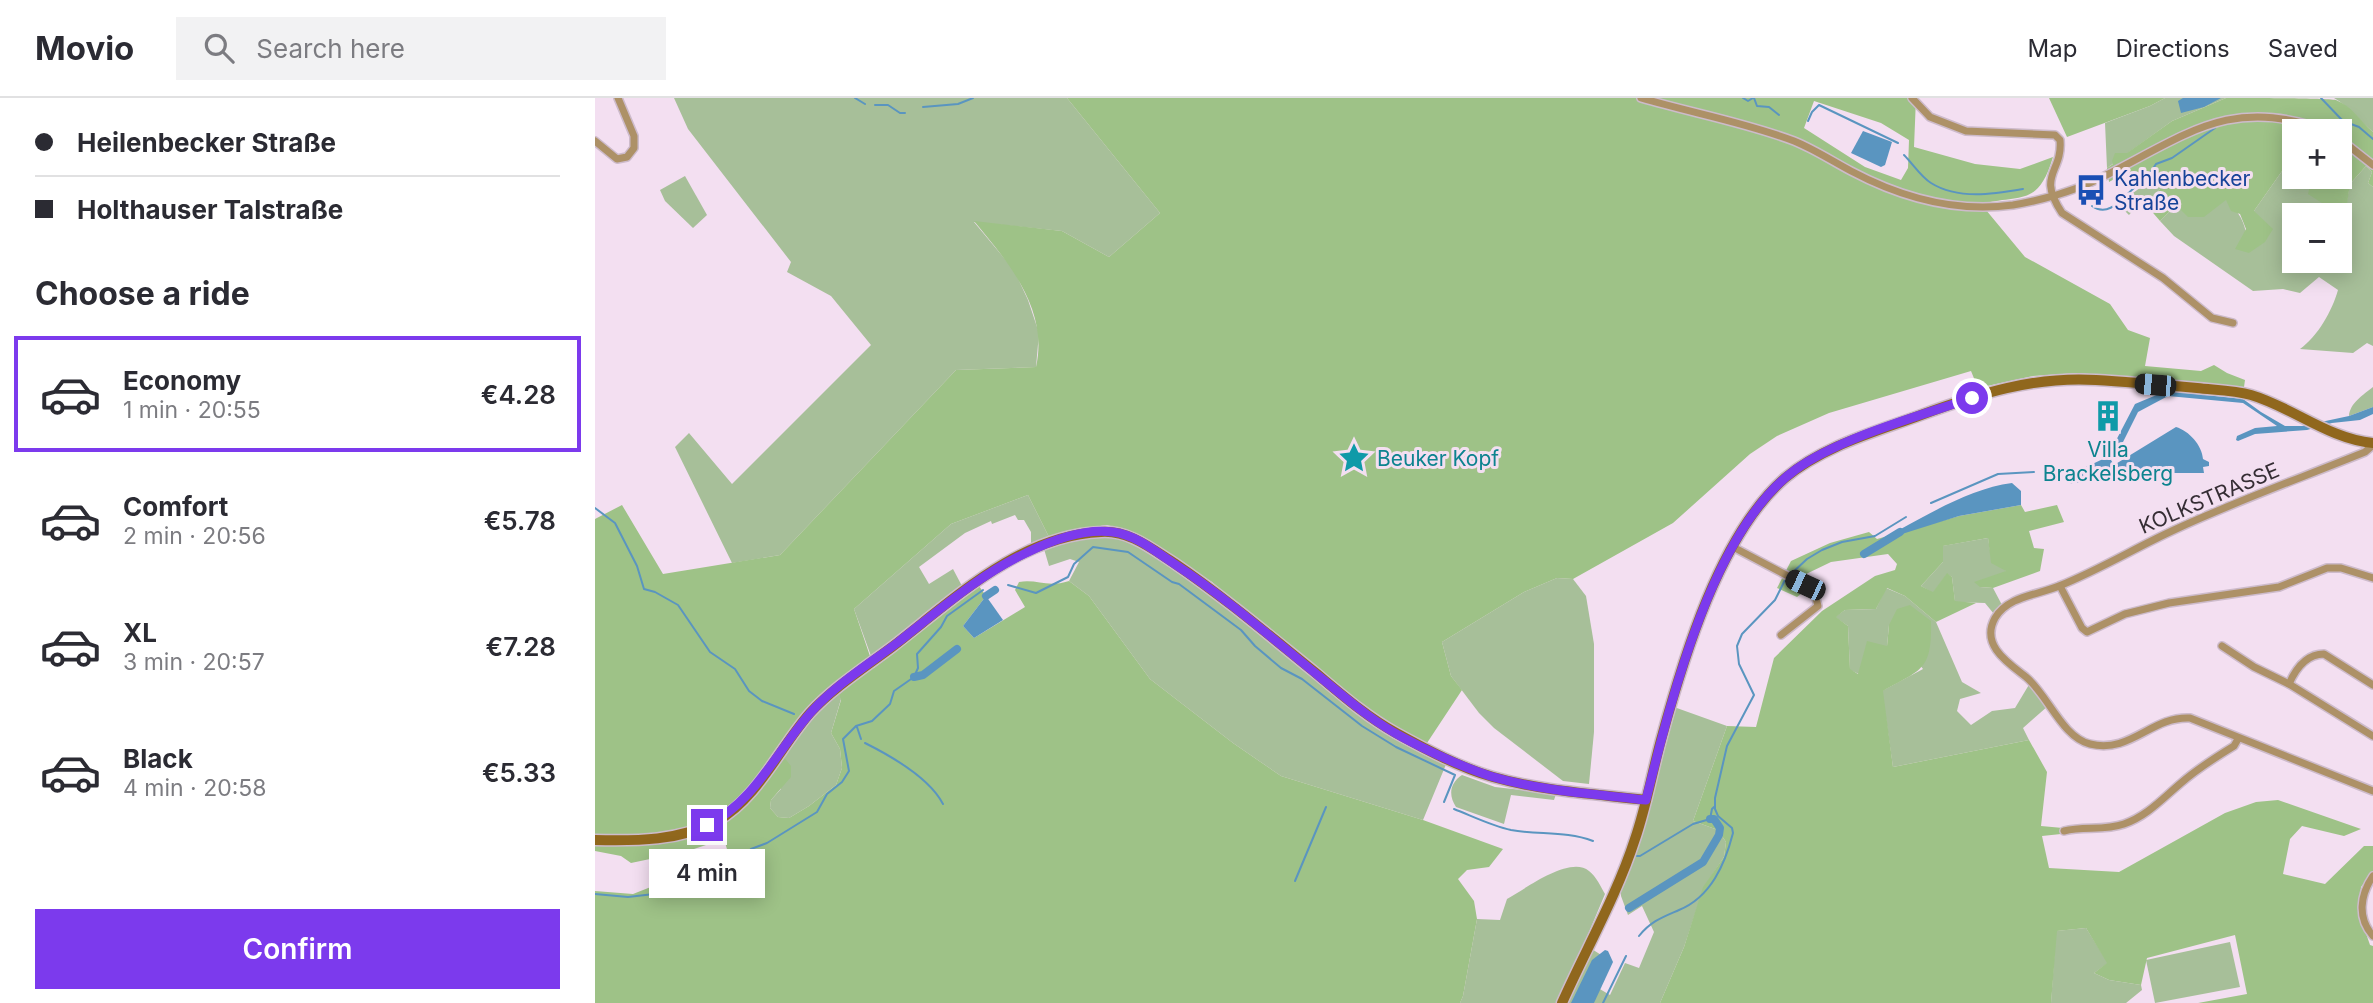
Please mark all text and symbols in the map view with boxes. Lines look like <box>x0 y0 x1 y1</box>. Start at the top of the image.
search box <box>176 17 666 80</box>
text: Movio <box>35 28 134 68</box>
icon: search <box>200 29 238 67</box>
text: Search here <box>256 33 405 64</box>
text: Map <box>2028 34 2077 63</box>
text: Directions <box>2115 34 2230 63</box>
text: Saved <box>2268 34 2338 63</box>
map controls <box>2282 119 2352 273</box>
button: + <box>2282 119 2352 189</box>
text: Heilenbecker Straße <box>77 127 336 158</box>
place label: Kahlenbecker Straße <box>2114 166 2250 215</box>
bus stop icon: Kahlenbecker Straße <box>2074 173 2108 207</box>
text: Holthauser Talstraße <box>77 194 343 225</box>
button: − <box>2282 203 2352 273</box>
text: Choose a ride <box>35 274 250 313</box>
icon: car <box>39 363 102 426</box>
text: Economy <box>123 365 241 396</box>
car <box>2134 373 2177 397</box>
text: €4.28 <box>481 379 556 410</box>
route start <box>1956 382 1988 414</box>
text: 1 min · 20:55 <box>123 396 261 424</box>
building icon: Villa Brackelsberg <box>2091 399 2125 433</box>
place label: Villa Brackelsberg <box>2043 437 2173 486</box>
place icon: Beuker Kopf <box>1337 441 1371 475</box>
place label: Beuker Kopf <box>1377 446 1499 471</box>
street label: KOLKSTRASSE <box>2135 457 2283 539</box>
icon: car <box>39 489 102 552</box>
text: Comfort <box>123 491 228 522</box>
text: €5.78 <box>484 505 556 536</box>
text: 2 min · 20:56 <box>123 522 266 550</box>
car <box>1782 567 1829 603</box>
icon: car <box>39 615 102 678</box>
text: XL <box>123 617 157 648</box>
text: €7.28 <box>485 631 556 662</box>
text: 3 min · 20:57 <box>123 648 265 676</box>
icon: car <box>39 741 102 804</box>
text: Black <box>123 743 193 774</box>
text: €5.33 <box>482 757 556 788</box>
text: 4 min · 20:58 <box>123 774 267 802</box>
route end <box>691 809 723 841</box>
callout: 4 min <box>649 850 765 898</box>
text: 4 min <box>676 859 738 887</box>
button: Confirm <box>35 909 560 989</box>

